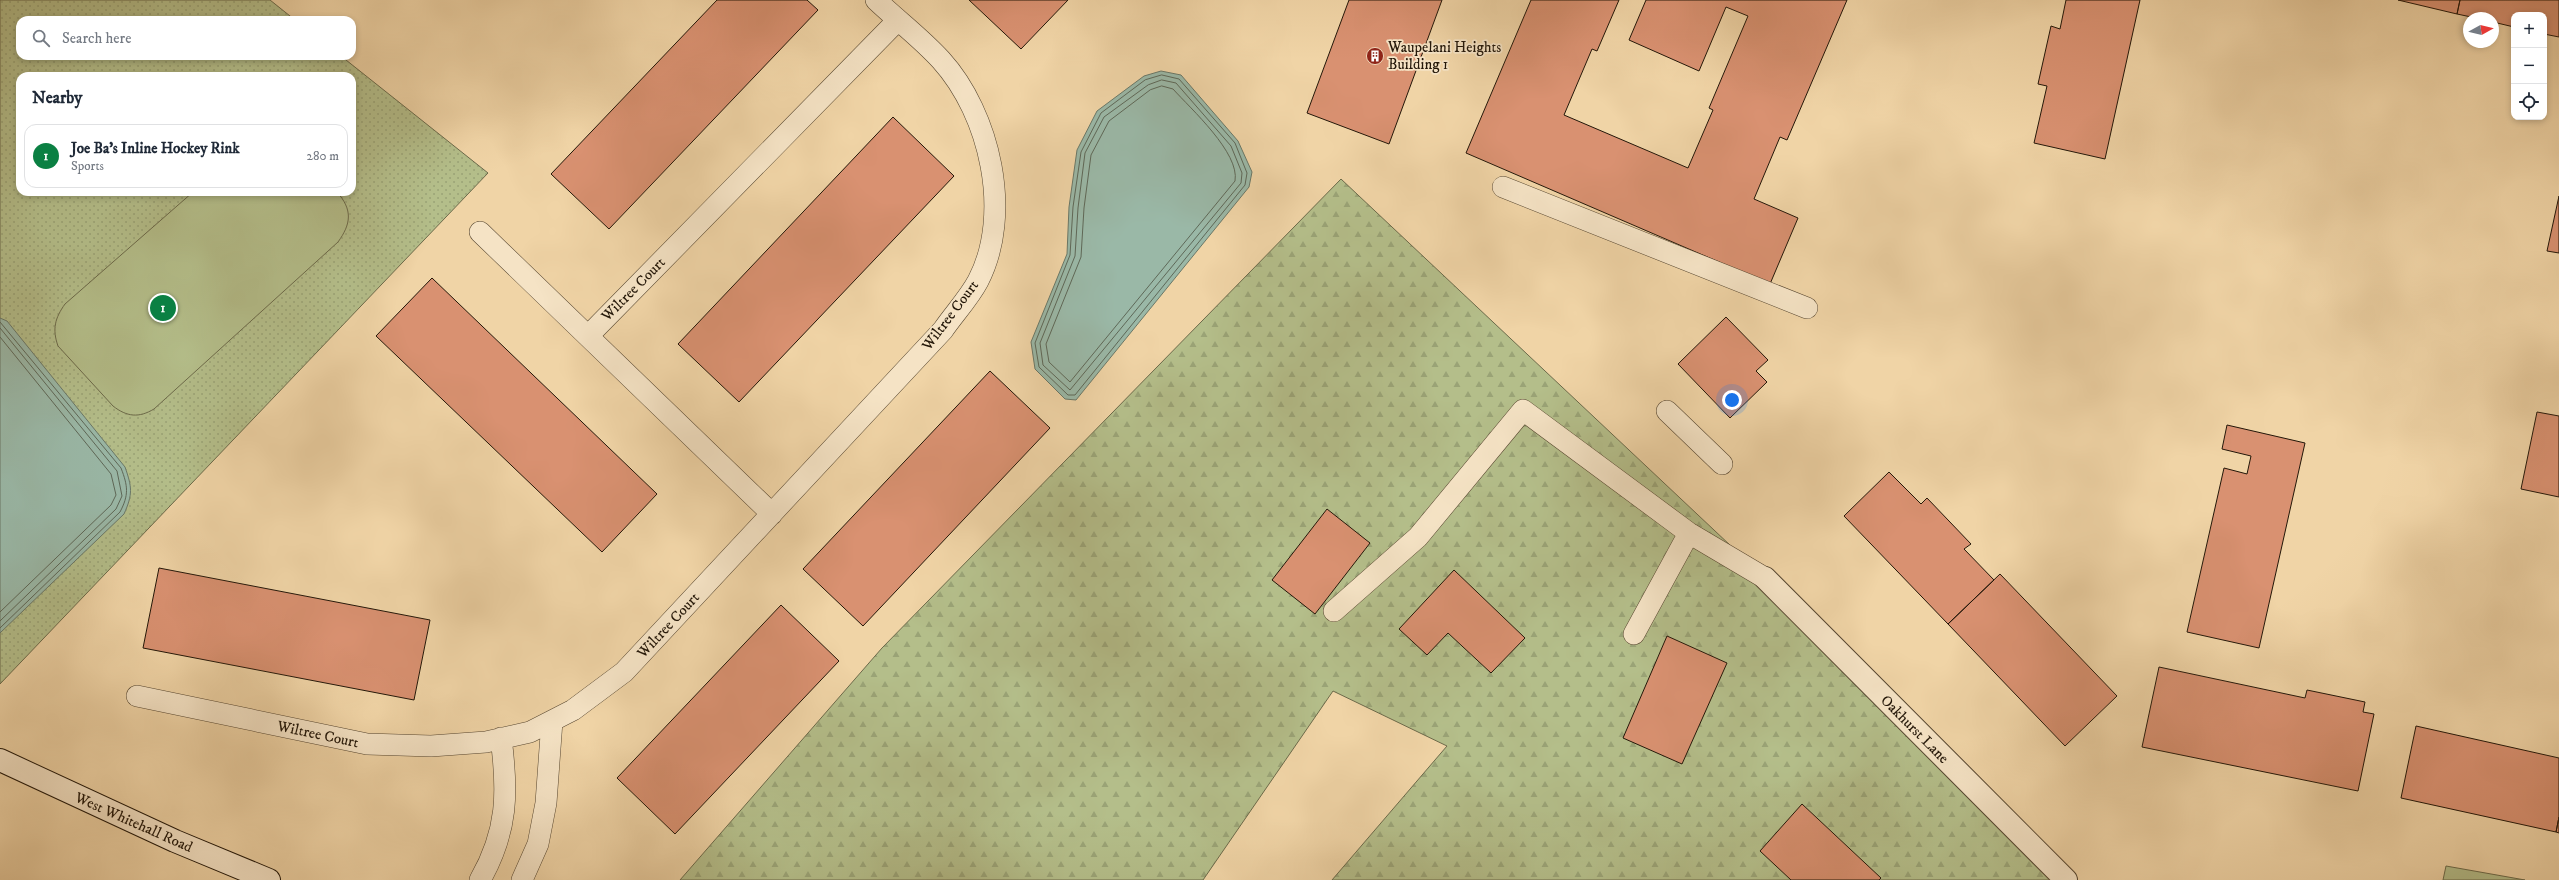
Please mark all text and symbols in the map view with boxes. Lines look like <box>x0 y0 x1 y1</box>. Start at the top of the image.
north arrow <box>2463 12 2499 48</box>
map controls <box>2511 12 2547 120</box>
button: + <box>2511 12 2547 48</box>
search box <box>16 16 356 60</box>
icon: search <box>30 27 52 49</box>
text: Search here <box>62 29 131 48</box>
place label: Waupelani Heights Building 1 <box>1387 38 1501 74</box>
building icon: Waupelani Heights Building 1 <box>1365 46 1385 66</box>
button: − <box>2511 48 2547 84</box>
button: locate <box>2511 84 2547 120</box>
text: Nearby <box>32 87 82 109</box>
text: Joe Ba's Inline Hockey Rink <box>71 139 240 158</box>
text: 1 <box>44 148 48 164</box>
text: 280 m <box>307 148 339 164</box>
text: Sports <box>71 158 104 174</box>
street label: Wiltree Court <box>597 253 670 326</box>
street label: Wiltree Court <box>917 276 983 355</box>
pin: 1 <box>150 293 176 323</box>
your location <box>1722 390 1742 410</box>
street label: Wiltree Court <box>632 588 704 663</box>
street label: Oakhurst Lane <box>1876 691 1953 768</box>
street label: Wiltree Court <box>274 716 361 752</box>
street label: West Whitehall Road <box>71 788 196 857</box>

